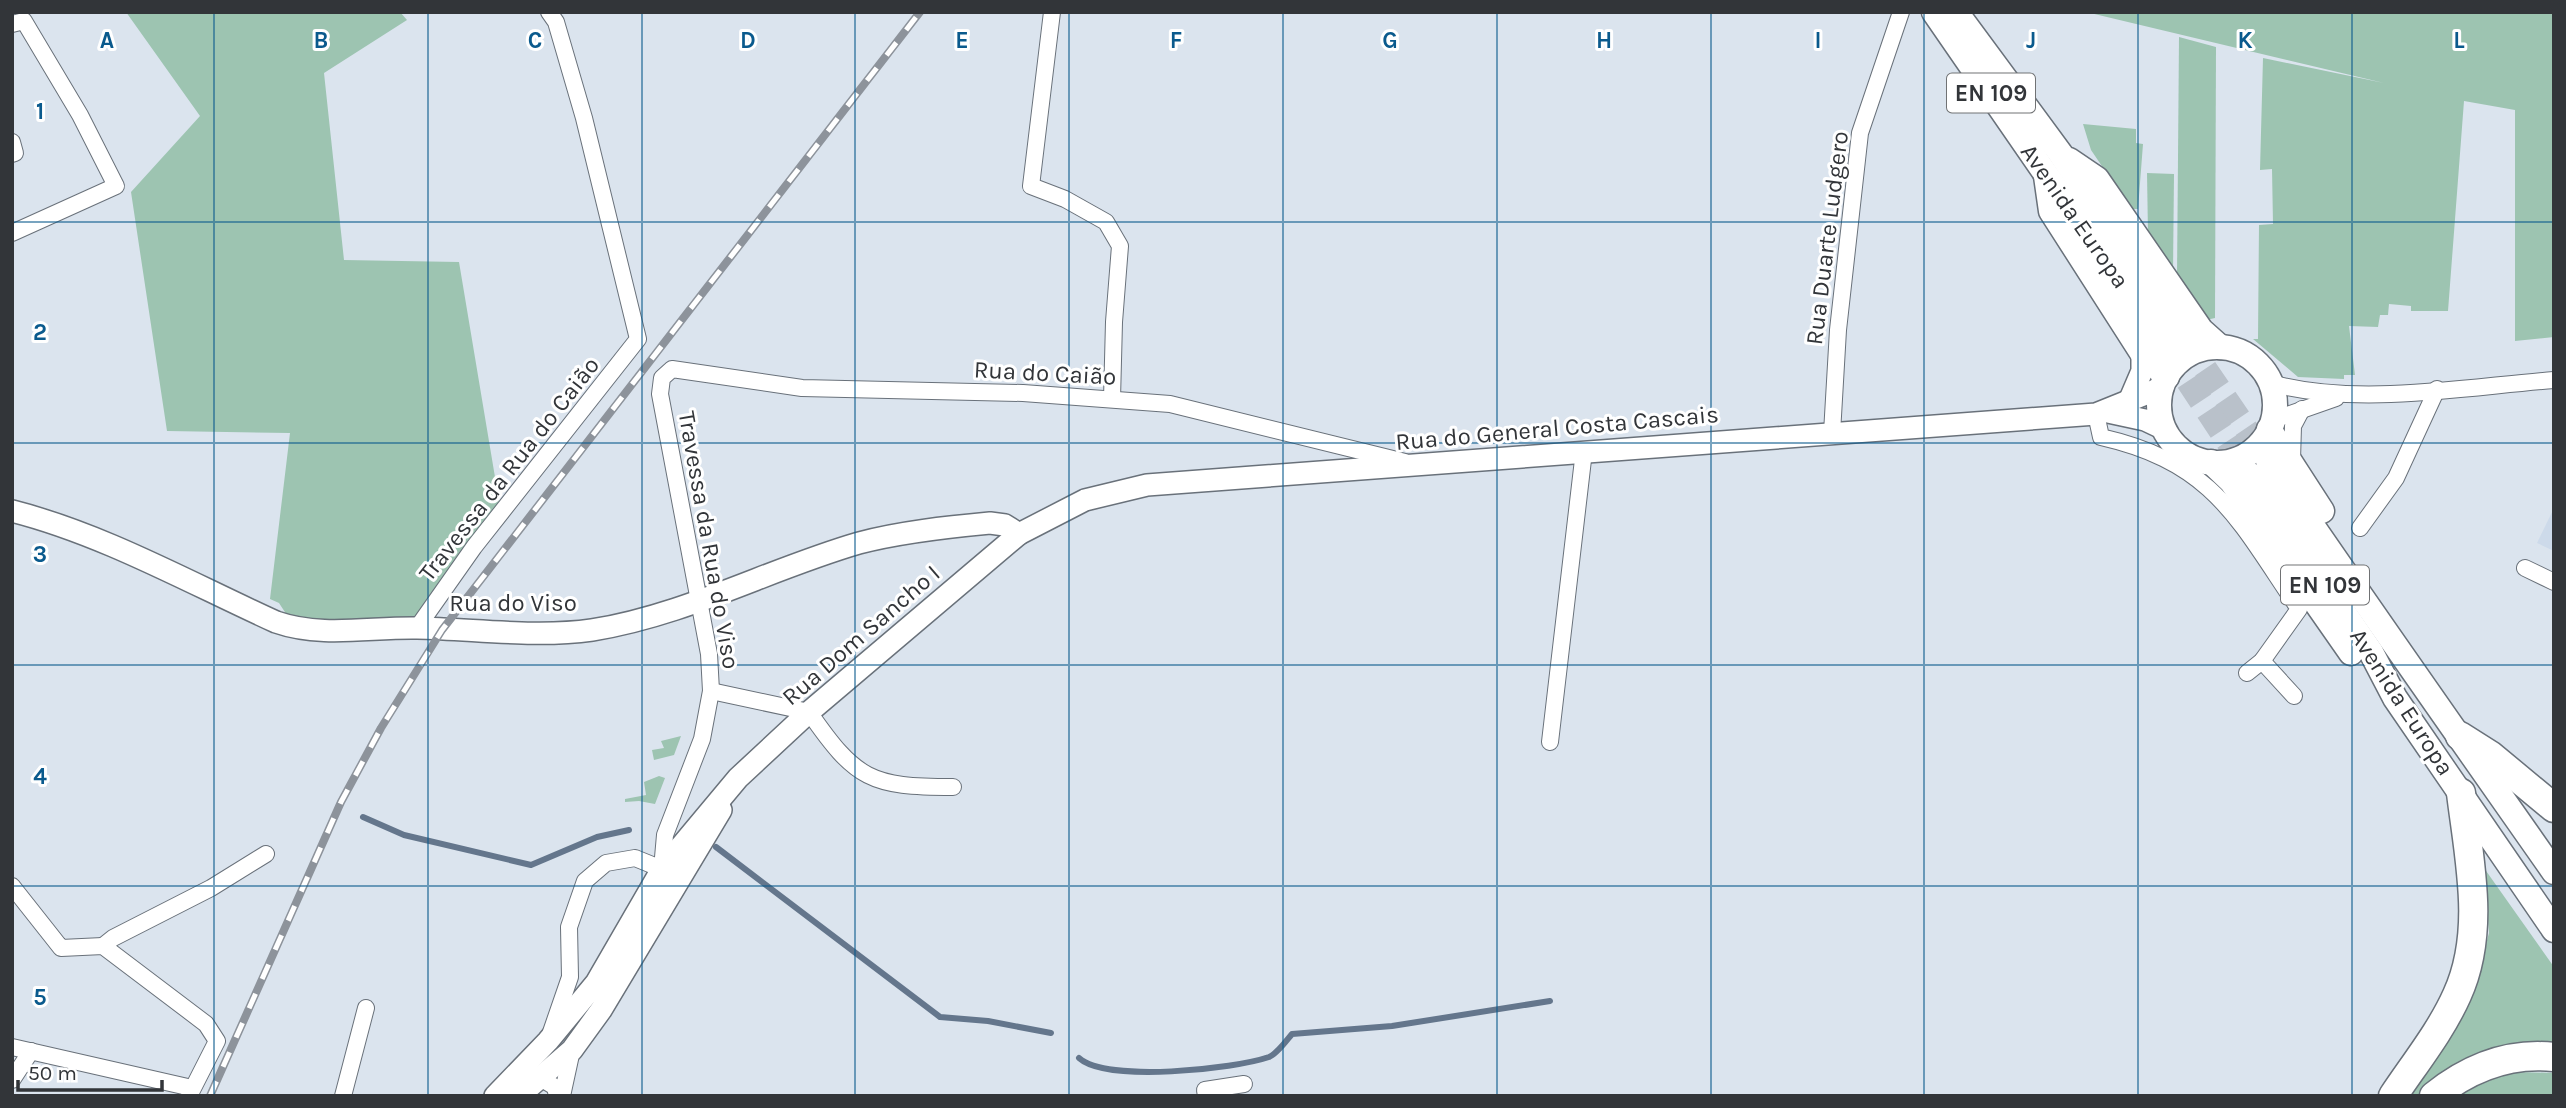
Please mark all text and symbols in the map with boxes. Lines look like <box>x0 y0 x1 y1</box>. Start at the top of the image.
text: A <box>100 27 114 54</box>
text: B <box>314 27 328 54</box>
text: C <box>528 27 542 54</box>
text: D <box>740 27 756 54</box>
text: E <box>955 27 969 54</box>
text: F <box>1170 27 1182 54</box>
text: G <box>1382 27 1398 54</box>
text: H <box>1596 27 1612 54</box>
text: I <box>1814 27 1822 54</box>
text: J <box>2026 27 2036 54</box>
text: K <box>2237 27 2253 54</box>
text: L <box>2453 27 2465 54</box>
road number: EN 109 <box>1947 74 2035 113</box>
text: 1 <box>36 98 44 125</box>
street label: Rua Duarte Ludgero <box>1800 130 1854 346</box>
street label: Avenida Europa <box>2015 139 2135 293</box>
text: 2 <box>33 319 47 346</box>
street label: Travessa da Rua do Caião <box>413 351 605 587</box>
street label: Rua do Caião <box>973 355 1117 391</box>
street label: Rua do General Costa Cascais <box>1394 400 1720 456</box>
street label: Travessa da Rua do Viso <box>673 409 745 671</box>
text: 3 <box>33 541 47 568</box>
street label: Rua Dom Sancho I <box>776 559 946 711</box>
road number: EN 109 <box>2281 566 2369 604</box>
street label: Rua do Viso <box>449 589 577 617</box>
street label: Avenida Europa <box>2344 623 2460 781</box>
text: 4 <box>33 763 47 790</box>
text: 5 <box>33 984 47 1011</box>
scale bar <box>18 1048 161 1092</box>
text: 50 m <box>28 1061 77 1085</box>

